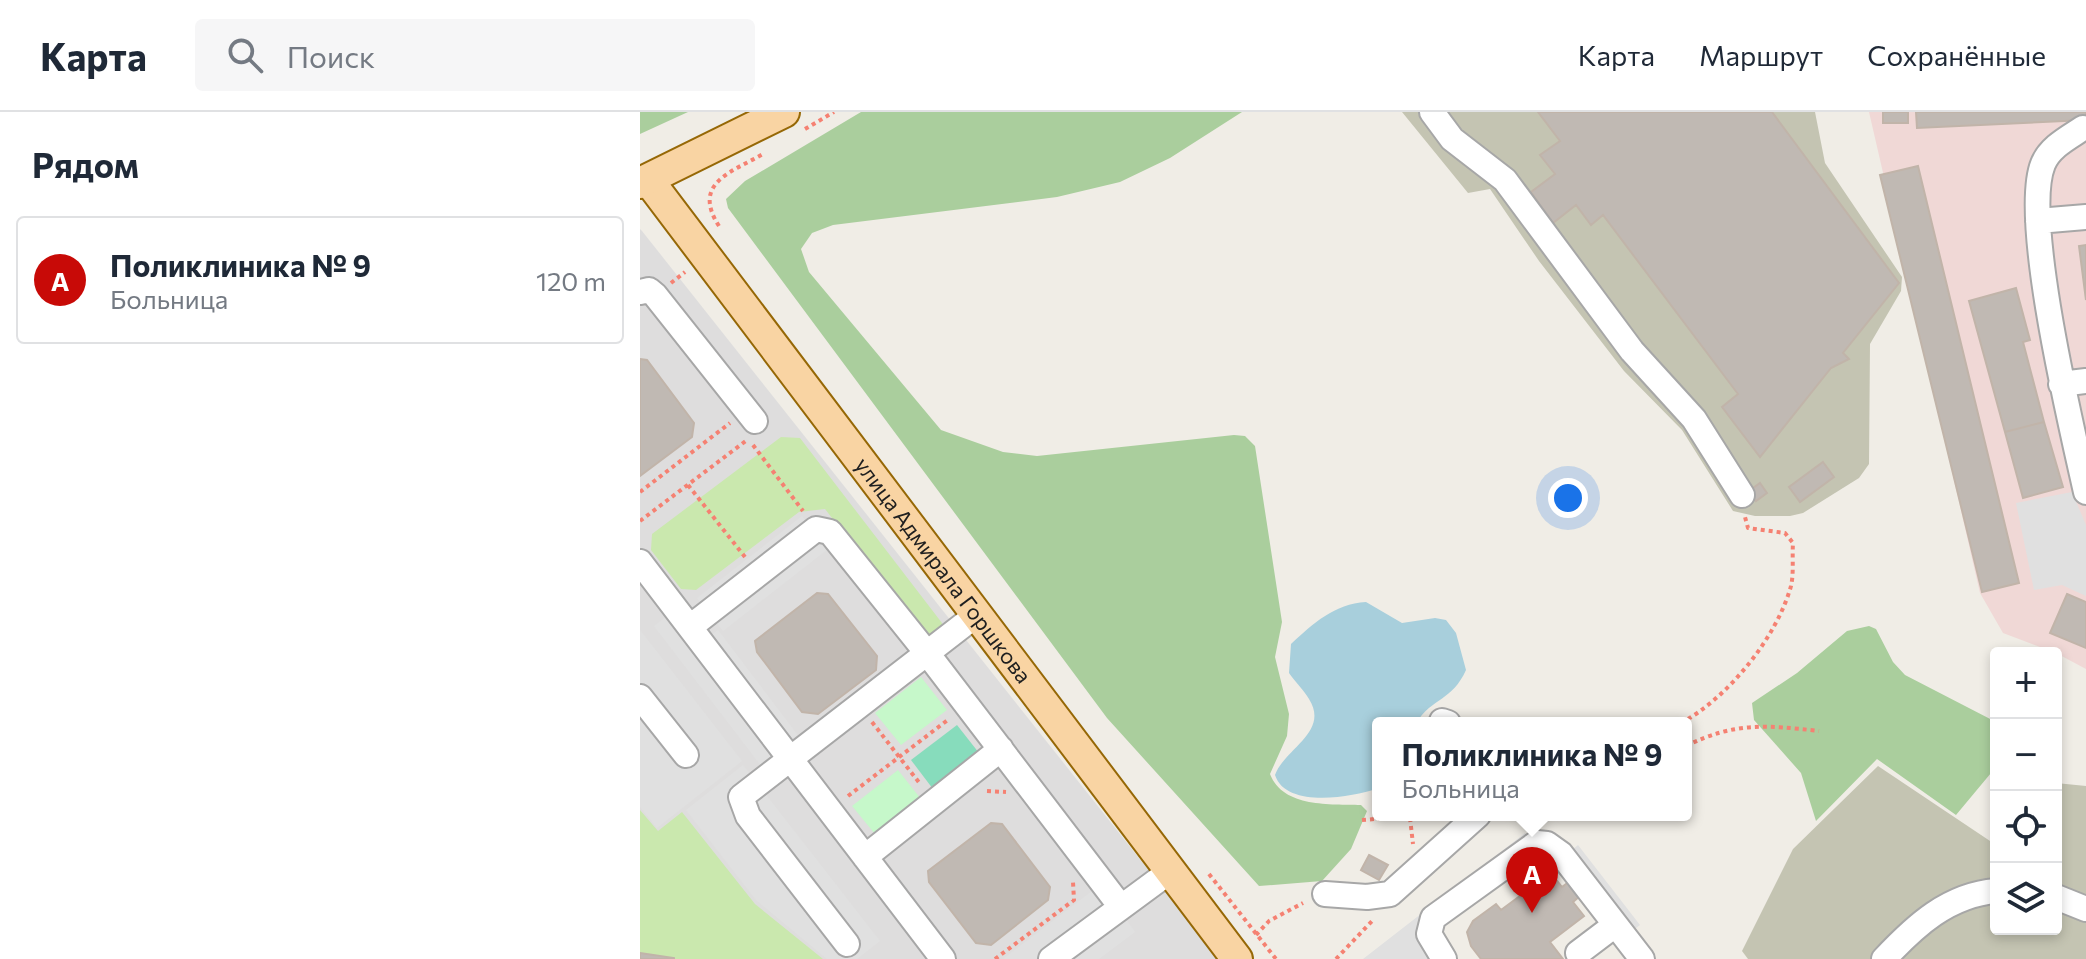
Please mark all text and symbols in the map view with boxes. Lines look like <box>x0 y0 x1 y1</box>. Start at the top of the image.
search box <box>195 19 755 91</box>
text: Карта <box>40 32 147 79</box>
icon: search <box>223 33 267 77</box>
text: Поиск <box>287 37 375 74</box>
text: Карта <box>1578 38 1655 72</box>
text: Маршрут <box>1699 38 1823 72</box>
text: Сохранённые <box>1867 38 2046 72</box>
text: Рядом <box>32 143 139 185</box>
text: Поликлиника № 9 <box>110 246 371 283</box>
text: A <box>51 265 69 296</box>
text: 120 m <box>536 265 606 296</box>
text: Больница <box>110 283 228 314</box>
street label: улица Адмирала Горшкова <box>850 452 1038 688</box>
your location <box>1548 478 1588 518</box>
map controls <box>1990 647 2062 935</box>
button: + <box>1990 647 2062 719</box>
popup <box>1372 717 1692 821</box>
button: − <box>1990 719 2062 791</box>
text: Поликлиника № 9 <box>1401 735 1663 772</box>
text: Больница <box>1401 772 1520 803</box>
button: locate <box>1990 791 2062 863</box>
pin: A <box>1506 847 1558 913</box>
button: layers <box>1990 863 2062 935</box>

